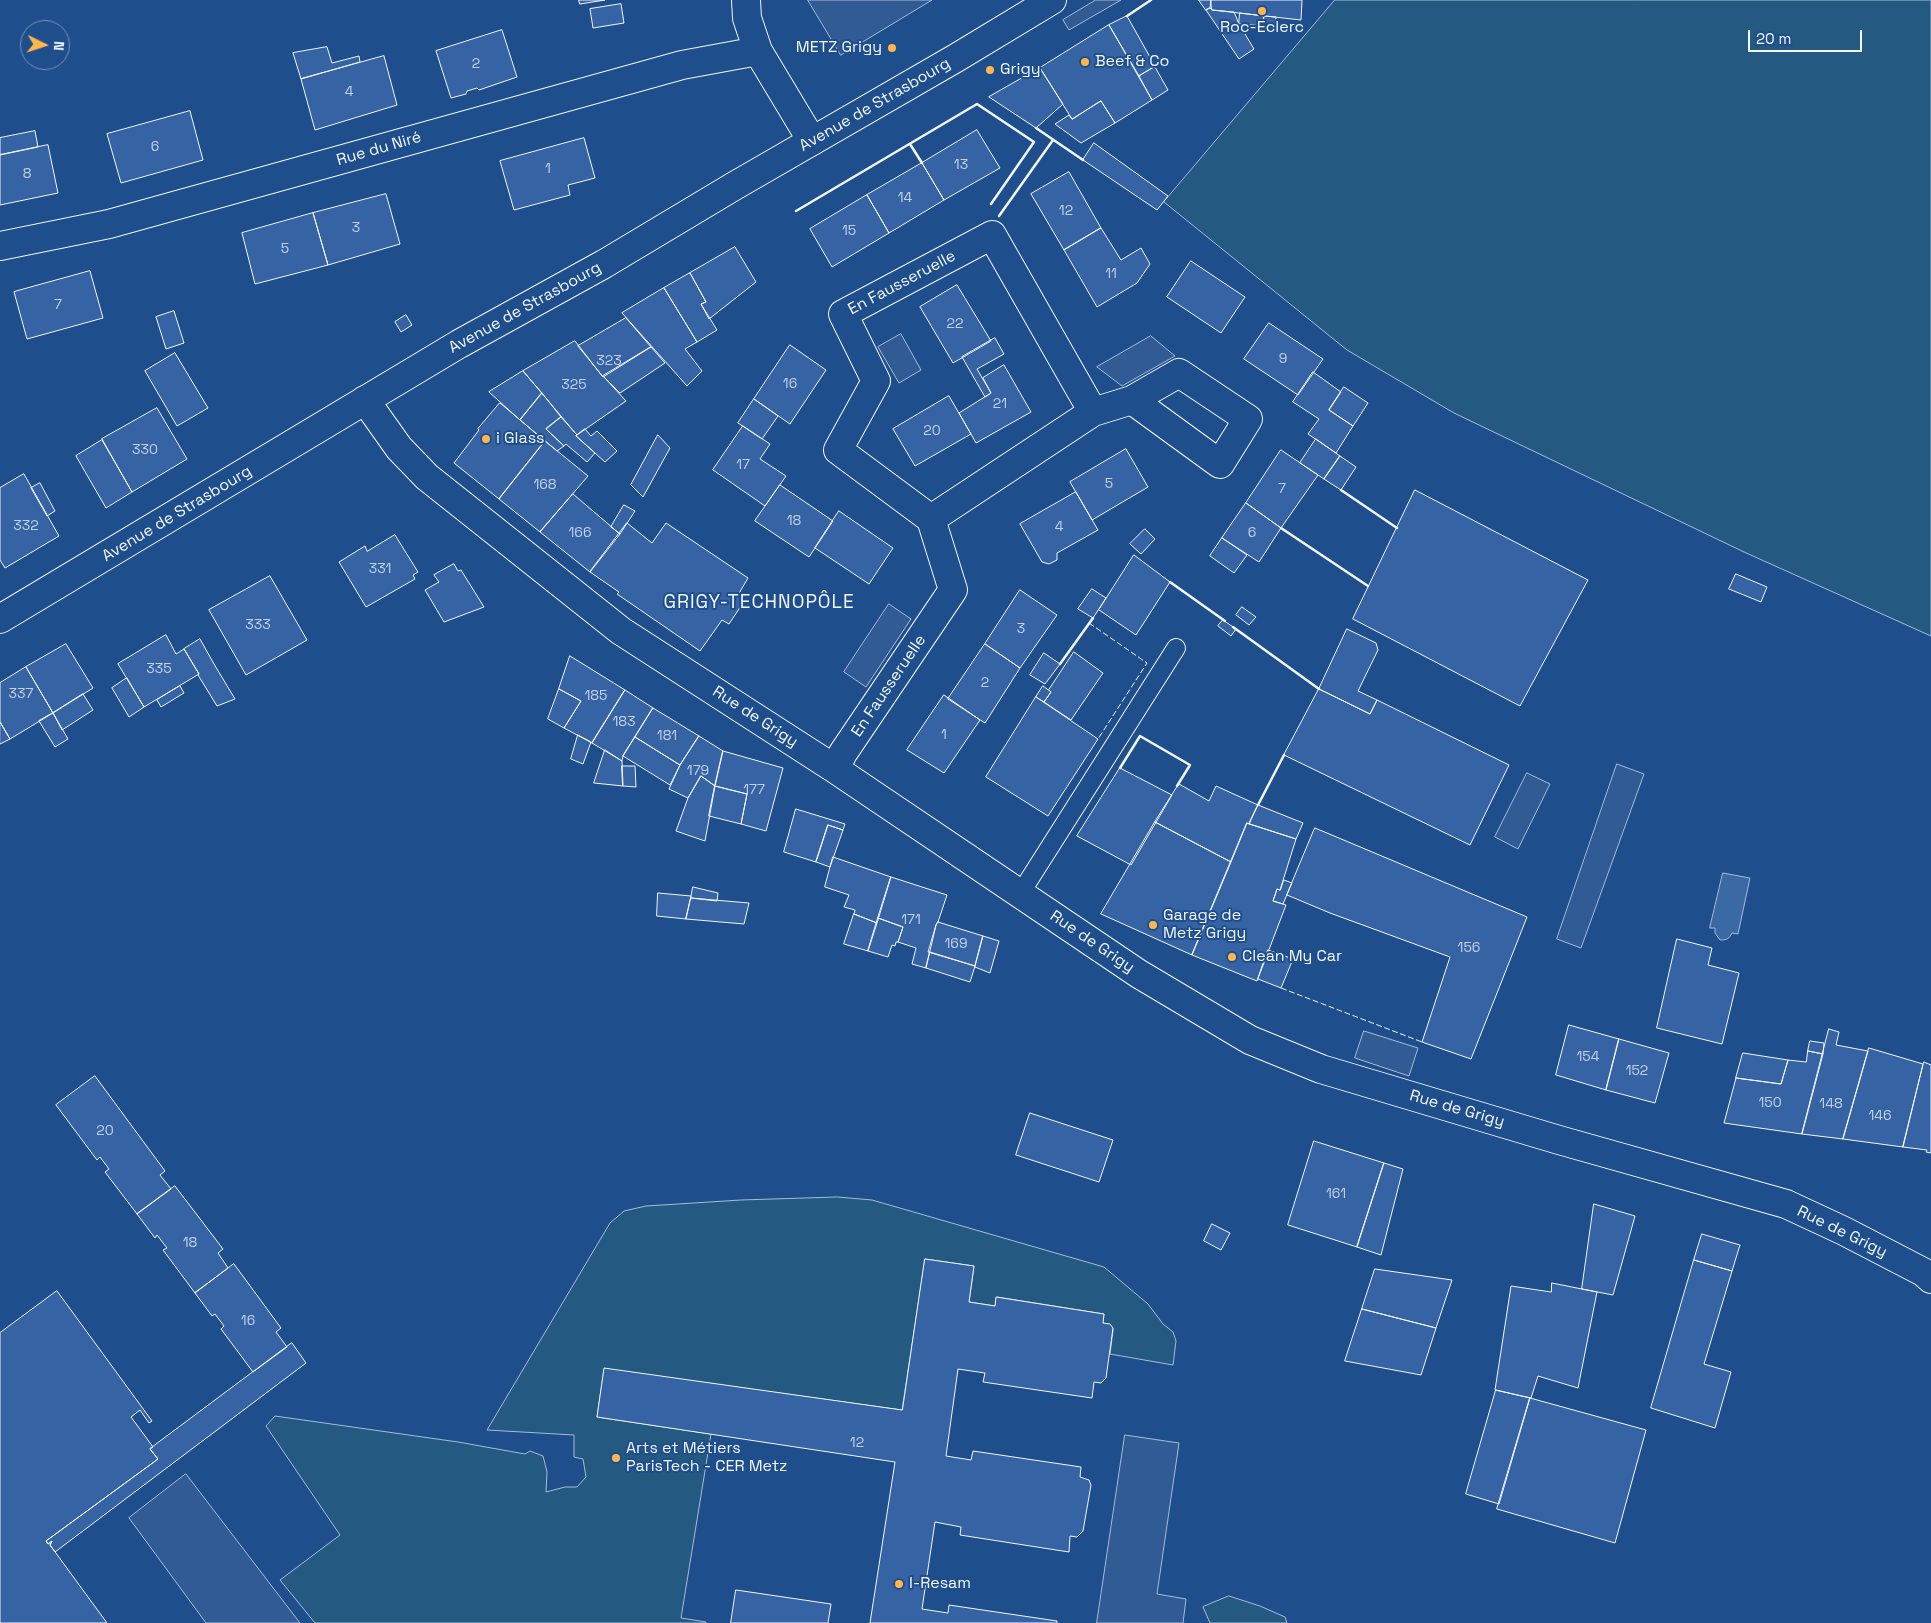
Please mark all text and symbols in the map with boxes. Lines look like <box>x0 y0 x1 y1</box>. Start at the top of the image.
marker: Roc-Eclerc <box>1256 5 1268 17</box>
place label: Roc-Eclerc <box>1220 18 1304 38</box>
north arrow <box>20 20 70 70</box>
scale bar <box>1751 20 1865 52</box>
text: 20 m <box>1756 29 1791 48</box>
place label: METZ Grigy <box>796 38 882 58</box>
text: N <box>50 41 68 51</box>
marker: METZ Grigy <box>886 42 898 54</box>
place label: Beef & Co <box>1095 52 1169 72</box>
street label: Avenue de Strasbourg <box>796 54 954 156</box>
house number: 2 <box>472 56 480 72</box>
marker: Beef & Co <box>1079 56 1091 68</box>
place label: Grigy <box>1000 60 1041 80</box>
marker: Grigy <box>984 64 996 76</box>
house number: 4 <box>345 84 353 100</box>
street label: Rue du Niré <box>334 128 424 170</box>
house number: 6 <box>151 139 159 155</box>
house number: 13 <box>954 157 968 173</box>
house number: 1 <box>545 161 551 177</box>
house number: 8 <box>23 166 31 182</box>
house number: 14 <box>898 190 912 206</box>
house number: 12 <box>1059 203 1073 219</box>
house number: 3 <box>352 220 360 236</box>
house number: 15 <box>842 223 856 239</box>
house number: 5 <box>281 241 289 257</box>
street label: En Fausseruelle <box>845 247 959 319</box>
street label: Avenue de Strasbourg <box>446 258 604 358</box>
house number: 11 <box>1105 266 1117 282</box>
house number: 7 <box>54 297 62 313</box>
house number: 22 <box>947 316 963 332</box>
house number: 9 <box>1279 351 1287 367</box>
house number: 323 <box>596 353 622 369</box>
house number: 16 <box>783 376 797 392</box>
house number: 325 <box>561 377 587 393</box>
house number: 21 <box>993 396 1007 412</box>
house number: 20 <box>923 423 941 439</box>
place label: i Glass <box>496 429 545 449</box>
marker: i Glass <box>480 433 492 445</box>
house number: 330 <box>132 442 158 458</box>
house number: 17 <box>736 457 750 473</box>
street label: Avenue de Strasbourg <box>99 462 255 566</box>
house number: 5 <box>1105 476 1113 492</box>
house number: 168 <box>533 477 557 493</box>
house number: 7 <box>1278 481 1286 497</box>
house number: 18 <box>787 513 801 529</box>
house number: 332 <box>13 518 39 534</box>
house number: 4 <box>1055 519 1063 535</box>
house number: 166 <box>569 525 591 541</box>
house number: 6 <box>1248 525 1256 541</box>
house number: 331 <box>369 561 391 577</box>
district label: GRIGY-TECHNOPÔLE <box>661 592 857 614</box>
house number: 333 <box>245 617 271 633</box>
house number: 3 <box>1017 621 1025 637</box>
street label: En Fausseruelle <box>848 631 930 741</box>
house number: 335 <box>146 661 172 677</box>
house number: 2 <box>981 675 989 691</box>
street label: Rue de Grigy <box>709 682 801 752</box>
house number: 337 <box>9 686 33 702</box>
house number: 185 <box>585 688 607 704</box>
house number: 183 <box>612 714 636 730</box>
house number: 1 <box>941 727 947 743</box>
house number: 181 <box>657 728 677 744</box>
house number: 179 <box>687 763 709 779</box>
house number: 177 <box>743 782 765 798</box>
place label: Garage de Metz Grigy <box>1163 906 1246 944</box>
street label: Rue de Grigy <box>1046 907 1138 977</box>
house number: 171 <box>901 912 921 928</box>
marker: Garage de Metz Grigy <box>1147 919 1159 931</box>
house number: 169 <box>945 936 967 952</box>
house number: 156 <box>1458 940 1480 956</box>
place label: Clean My Car <box>1242 947 1342 967</box>
marker: Clean My Car <box>1226 951 1238 963</box>
house number: 154 <box>1577 1049 1599 1065</box>
house number: 152 <box>1626 1063 1648 1079</box>
street label: Rue de Grigy <box>1407 1086 1507 1132</box>
house number: 150 <box>1758 1095 1782 1111</box>
house number: 148 <box>1819 1096 1843 1112</box>
house number: 146 <box>1868 1108 1892 1124</box>
house number: 20 <box>96 1123 114 1139</box>
house number: 161 <box>1326 1186 1346 1202</box>
street label: Rue de Grigy <box>1794 1202 1890 1262</box>
house number: 18 <box>183 1235 197 1251</box>
house number: 16 <box>241 1313 255 1329</box>
house number: 12 <box>850 1435 864 1451</box>
place label: Arts et Métiers ParisTech - CER Metz <box>626 1439 787 1477</box>
marker: Arts et Métiers ParisTech - CER Metz <box>610 1452 622 1464</box>
place label: I-Resam <box>909 1574 971 1594</box>
marker: I-Resam <box>893 1578 905 1590</box>

